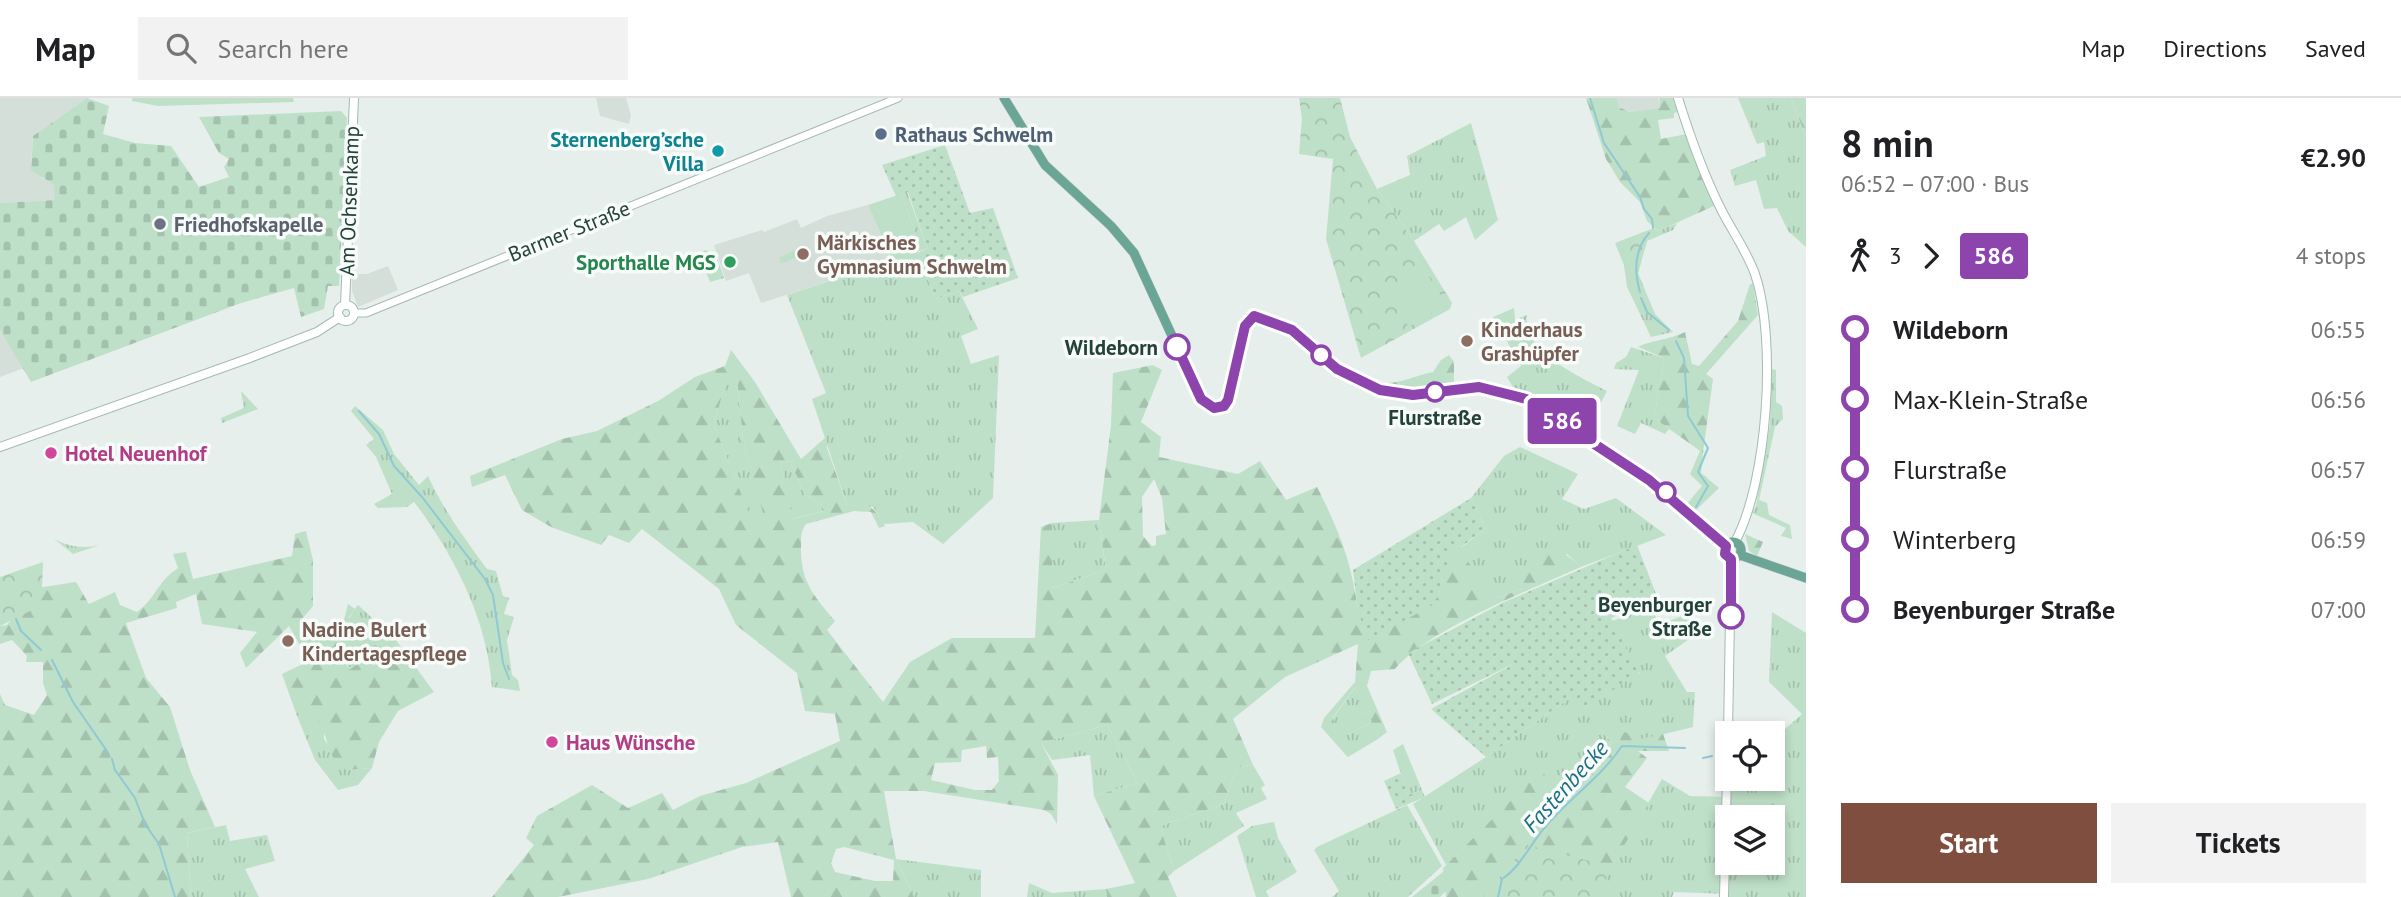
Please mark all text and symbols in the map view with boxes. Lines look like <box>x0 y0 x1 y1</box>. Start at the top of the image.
search box <box>138 17 628 80</box>
text: Map <box>35 27 96 70</box>
icon: search <box>162 29 200 67</box>
text: Search here <box>218 32 349 65</box>
text: Map <box>2081 33 2125 64</box>
text: Directions <box>2163 33 2267 64</box>
text: Saved <box>2305 33 2366 64</box>
text: 8 min <box>1841 118 1934 167</box>
place label: Rathaus Schwelm <box>895 121 1053 148</box>
street label: Am Ochsenkamp <box>333 125 365 277</box>
place label: Sternenberg’sche Villa <box>550 126 704 177</box>
marker: Rathaus Schwelm <box>873 126 889 142</box>
text: €2.90 <box>2301 141 2366 174</box>
marker: Sternenberg’sche Villa <box>710 143 726 159</box>
text: 06:52 – 07:00 · Bus <box>1841 169 2029 198</box>
street label: Barmer Straße <box>504 194 634 268</box>
place label: Friedhofskapelle <box>174 211 324 238</box>
marker: Friedhofskapelle <box>152 216 168 232</box>
place label: Märkisches Gymnasium Schwelm <box>817 229 1007 280</box>
icon: walk <box>1841 237 1879 275</box>
icon: forward <box>1912 237 1950 275</box>
text: 586 <box>1974 240 2014 271</box>
text: 3 <box>1889 241 1902 270</box>
text: 4 stops <box>2296 241 2366 270</box>
marker: Märkisches Gymnasium Schwelm <box>795 246 811 262</box>
place label: Sporthalle MGS <box>576 249 716 276</box>
marker: Sporthalle MGS <box>722 254 738 270</box>
text: Wildeborn <box>1893 313 2008 346</box>
text: 06:55 <box>2311 315 2366 344</box>
place label: Kinderhaus Grashüpfer <box>1481 316 1583 367</box>
marker: Kinderhaus Grashüpfer <box>1459 333 1475 349</box>
place label: Wildeborn <box>1065 334 1158 361</box>
marker: Wildeborn <box>1164 334 1190 360</box>
unlabelled marker <box>1311 345 1331 365</box>
marker: Flurstraße <box>1425 382 1445 402</box>
text: Max-Klein-Straße <box>1893 383 2088 416</box>
text: 06:56 <box>2311 385 2366 414</box>
line badge: 586 <box>1522 398 1602 444</box>
place label: Flurstraße <box>1388 404 1482 431</box>
text: 586 <box>1542 405 1582 436</box>
place label: Hotel Neuenhof <box>65 440 208 467</box>
marker: Hotel Neuenhof <box>43 445 59 461</box>
text: Flurstraße <box>1893 453 2007 486</box>
text: 06:57 <box>2311 455 2366 484</box>
unlabelled marker <box>1656 482 1676 502</box>
text: Winterberg <box>1893 523 2016 556</box>
text: 06:59 <box>2311 525 2366 554</box>
place label: Beyenburger Straße <box>1598 591 1713 642</box>
text: Beyenburger Straße <box>1893 593 2115 626</box>
text: 07:00 <box>2311 595 2366 624</box>
marker: Beyenburger Straße <box>1718 603 1744 629</box>
place label: Nadine Bulert Kindertagespflege <box>302 616 467 667</box>
marker: Nadine Bulert Kindertagespflege <box>280 633 296 649</box>
map controls <box>1715 721 1785 875</box>
button: locate <box>1715 721 1785 791</box>
place label: Haus Wünsche <box>566 729 695 756</box>
marker: Haus Wünsche <box>544 734 560 750</box>
water label: Fastenbecke <box>1516 734 1614 838</box>
button: Start <box>1841 803 2097 883</box>
button: Tickets <box>2111 803 2366 883</box>
button: layers <box>1715 805 1785 875</box>

